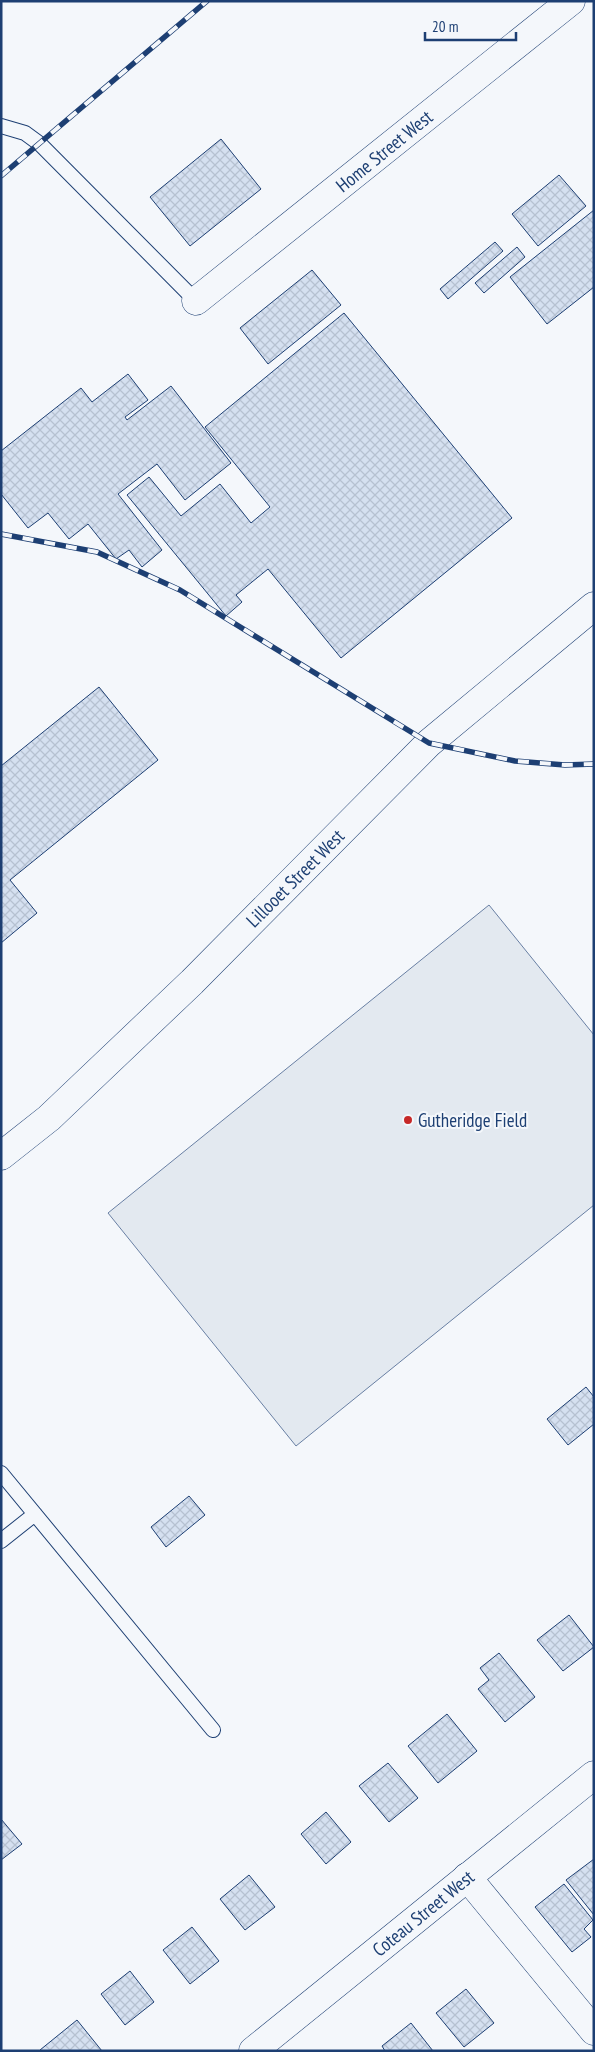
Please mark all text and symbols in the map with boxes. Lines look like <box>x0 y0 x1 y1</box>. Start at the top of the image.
scale bar <box>425 10 516 42</box>
text: 20 m <box>432 17 458 36</box>
street label: Home Street West <box>331 104 438 197</box>
street label: Lillooet Street West <box>241 823 350 932</box>
place label: Gutheridge Field <box>418 1108 527 1132</box>
marker: Gutheridge Field <box>402 1114 414 1126</box>
street label: Coteau Street West <box>367 1864 479 1961</box>

